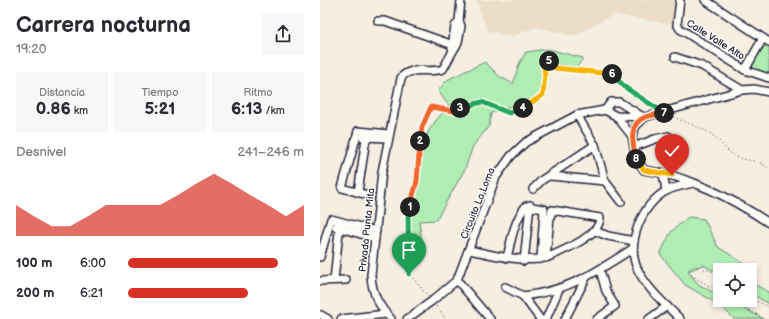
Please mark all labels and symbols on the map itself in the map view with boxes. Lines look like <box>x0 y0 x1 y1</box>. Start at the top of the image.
street label: Calle Valle Alto <box>684 17 747 63</box>
pin: 5 <box>539 51 559 71</box>
pin: 6 <box>602 64 622 84</box>
pin: 3 <box>450 98 470 118</box>
pin: 4 <box>513 98 533 118</box>
pin: 7 <box>654 103 674 123</box>
pin: 2 <box>410 131 430 151</box>
pin <box>655 134 689 175</box>
pin: 8 <box>626 149 646 169</box>
street label: Circuito La Loma <box>458 166 498 241</box>
street label: Privada Punta Mita <box>357 187 377 273</box>
pin: 1 <box>400 197 420 217</box>
pin <box>392 233 426 274</box>

